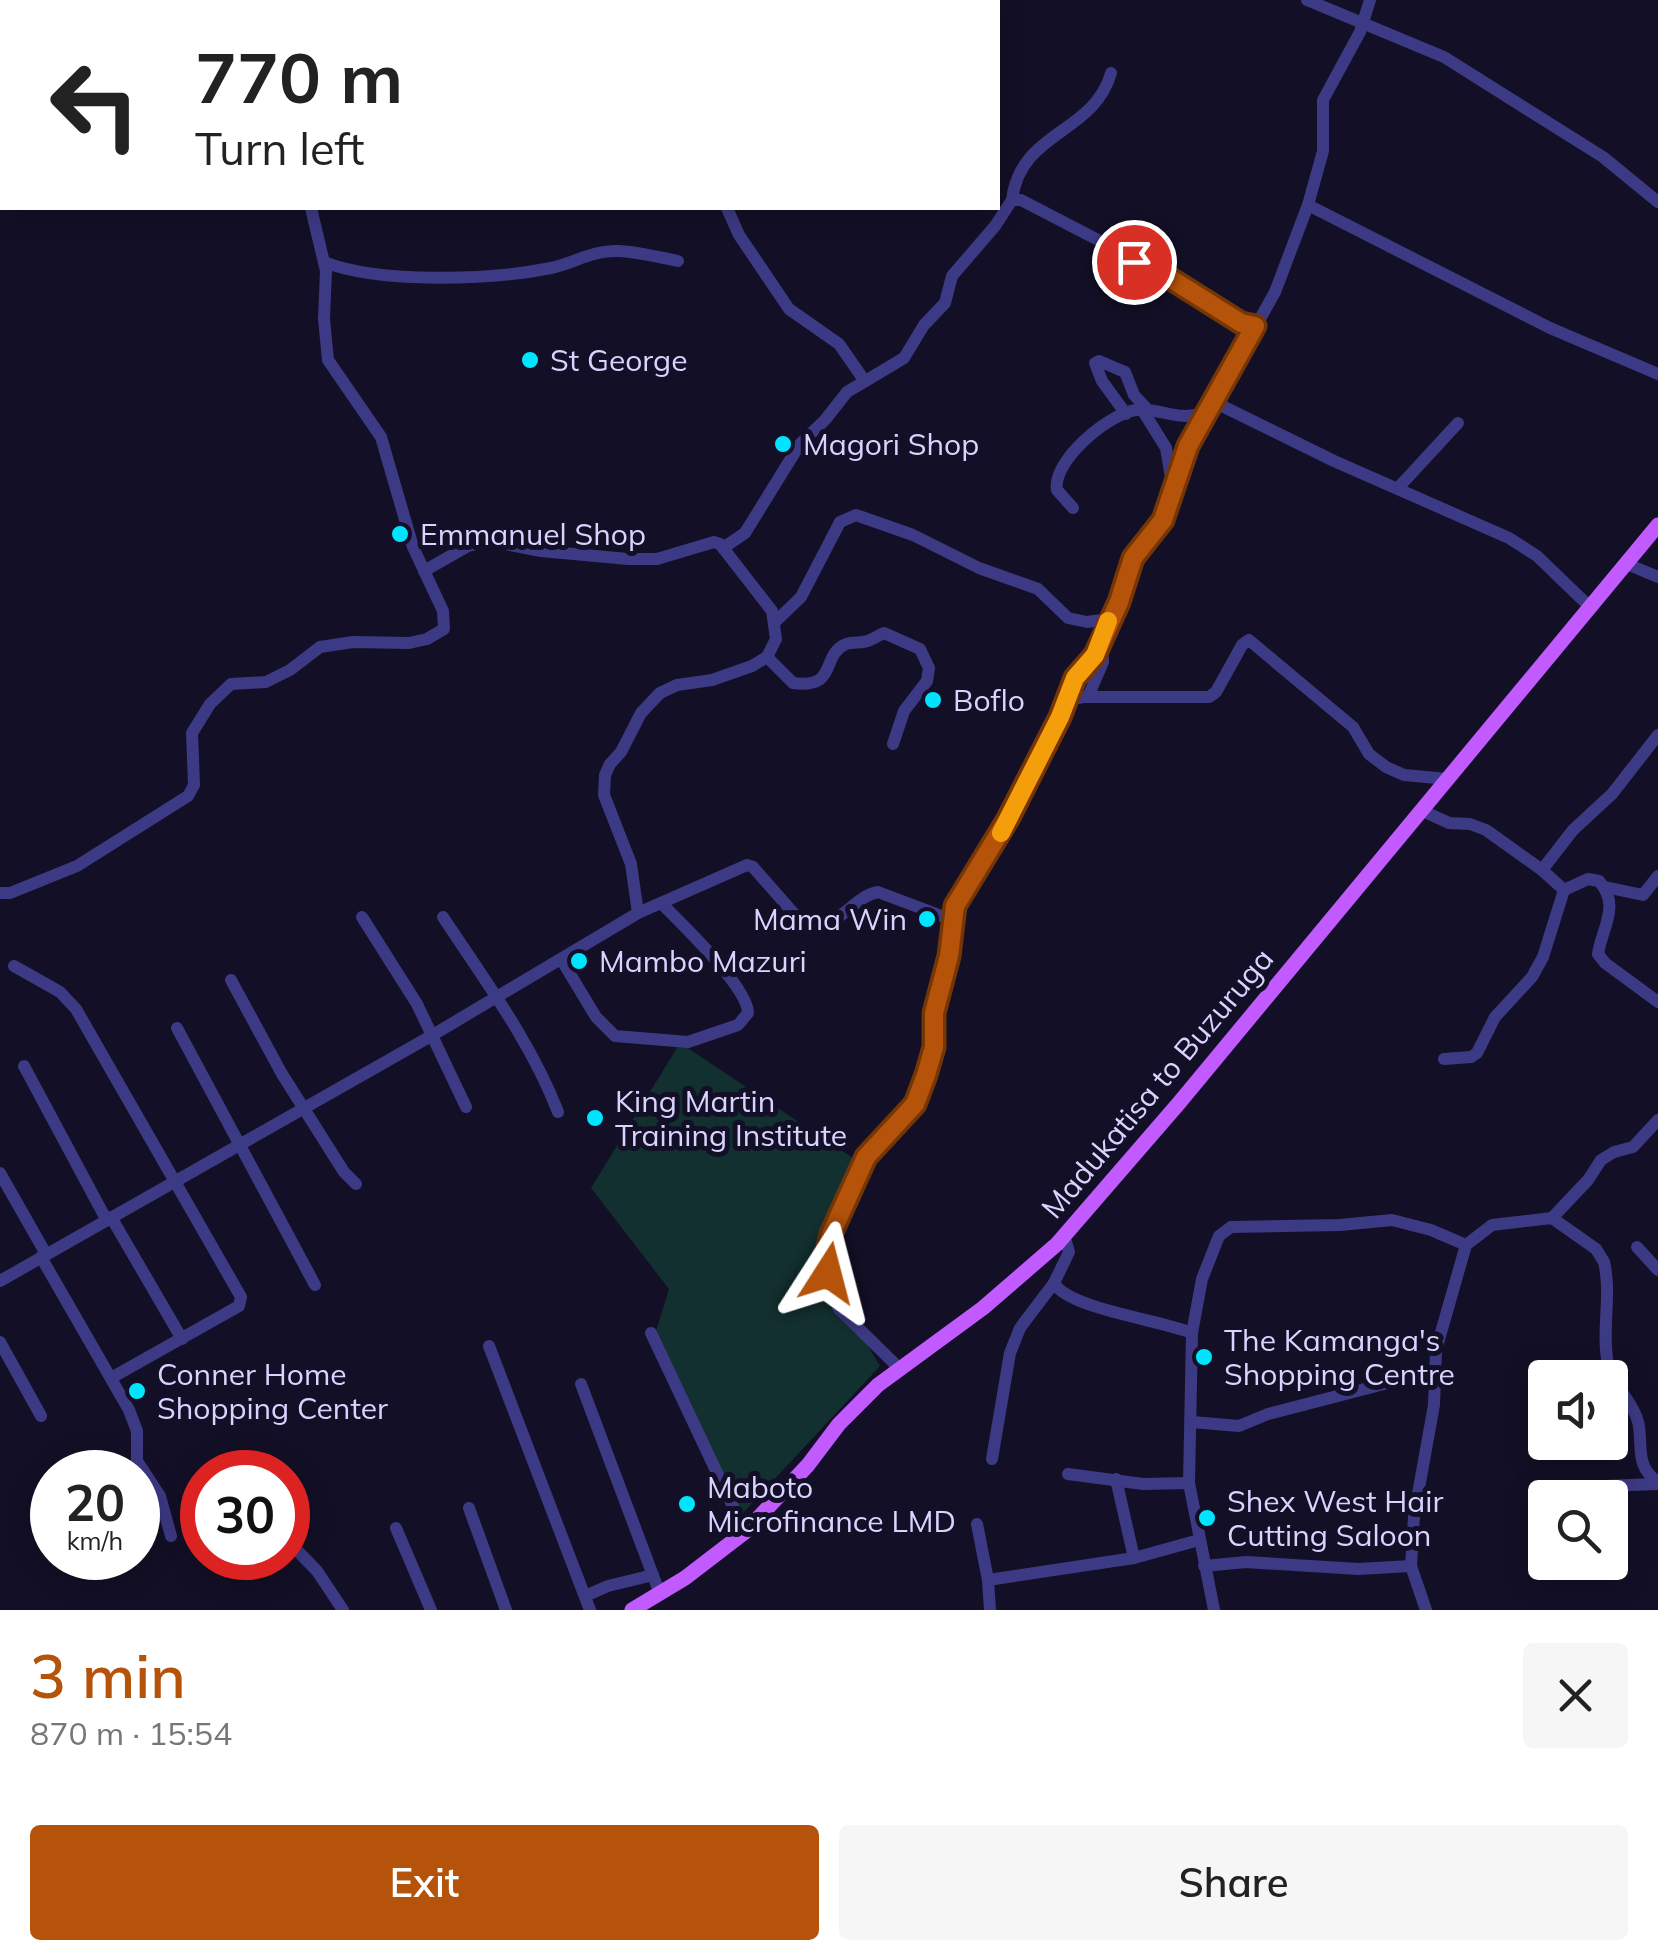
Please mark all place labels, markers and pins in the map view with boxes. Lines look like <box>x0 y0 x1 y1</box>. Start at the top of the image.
pin <box>1092 220 1177 305</box>
place label: St George <box>550 341 687 379</box>
marker: St George <box>519 349 541 371</box>
place label: Magori Shop <box>803 425 979 463</box>
marker: Magori Shop <box>772 433 794 455</box>
place label: Emmanuel Shop <box>420 515 646 553</box>
marker: Emmanuel Shop <box>389 523 411 545</box>
place label: Boflo <box>953 681 1025 719</box>
marker: Boflo <box>922 689 944 711</box>
place label: Mama Win <box>753 900 907 938</box>
marker: Mama Win <box>916 908 938 930</box>
place label: Mambo Mazuri <box>599 942 807 980</box>
marker: Mambo Mazuri <box>568 950 590 972</box>
place label: King Martin Training Institute <box>615 1082 847 1154</box>
marker: King Martin Training Institute <box>584 1107 606 1129</box>
place label: The Kamanga's Shopping Centre <box>1224 1321 1455 1393</box>
marker: The Kamanga's Shopping Centre <box>1193 1346 1215 1368</box>
place label: Conner Home Shopping Center <box>157 1355 388 1427</box>
marker: Conner Home Shopping Center <box>126 1380 148 1402</box>
place label: Maboto Microfinance LMD <box>707 1468 956 1540</box>
place label: Shex West Hair Cutting Saloon <box>1227 1482 1443 1554</box>
marker: Maboto Microfinance LMD <box>676 1493 698 1515</box>
marker: Shex West Hair Cutting Saloon <box>1196 1507 1218 1529</box>

